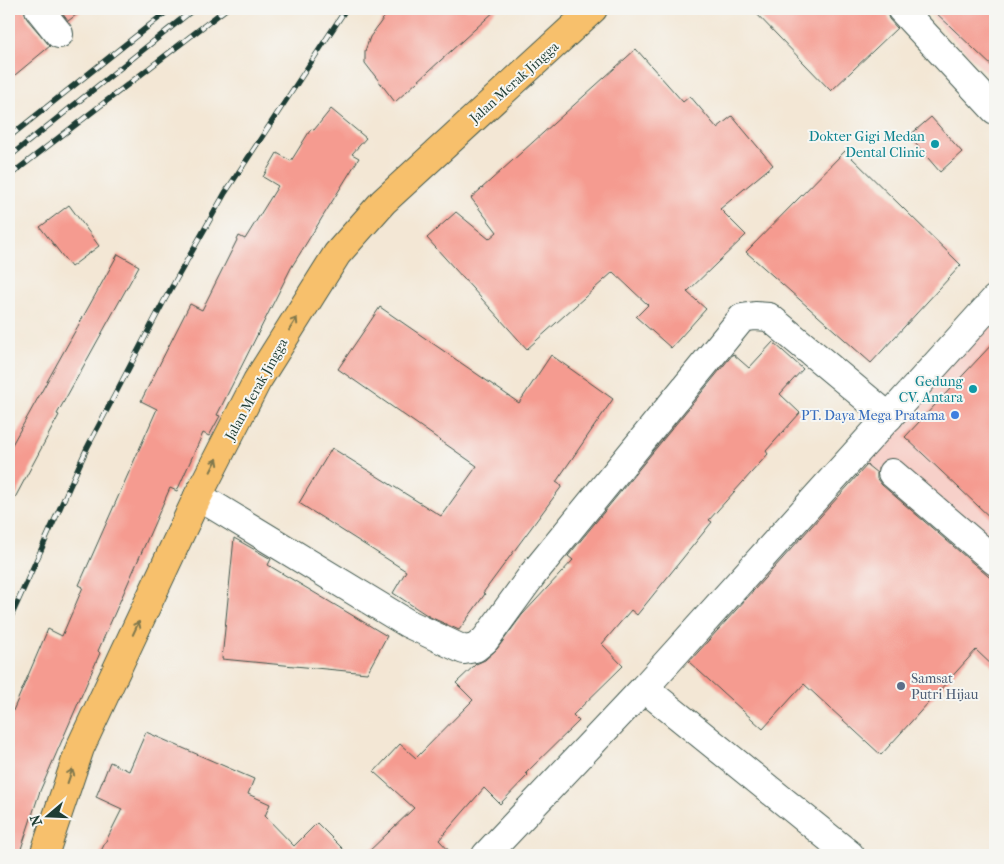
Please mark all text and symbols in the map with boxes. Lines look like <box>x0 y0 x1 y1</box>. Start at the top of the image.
street label: Jalan Merak Jingga <box>466 38 563 127</box>
place label: Dokter Gigi Medan Dental Clinic <box>809 128 925 161</box>
marker: Dokter Gigi Medan Dental Clinic <box>929 138 941 150</box>
one-way arrow <box>289 317 299 331</box>
street label: Jalan Merak Jingga <box>221 335 292 444</box>
place label: Gedung CV. Antara <box>899 373 964 406</box>
marker: Gedung CV. Antara <box>967 383 979 395</box>
place label: PT. Daya Mega Pratama <box>801 407 946 424</box>
marker: PT. Daya Mega Pratama <box>949 409 961 421</box>
one-way arrow <box>210 458 219 473</box>
one-way arrow <box>132 621 142 636</box>
place label: Samsat Putri Hijau <box>911 670 979 703</box>
marker: Samsat Putri Hijau <box>895 680 907 692</box>
one-way arrow <box>66 769 75 784</box>
north arrow <box>22 792 72 842</box>
text: N <box>26 812 46 828</box>

